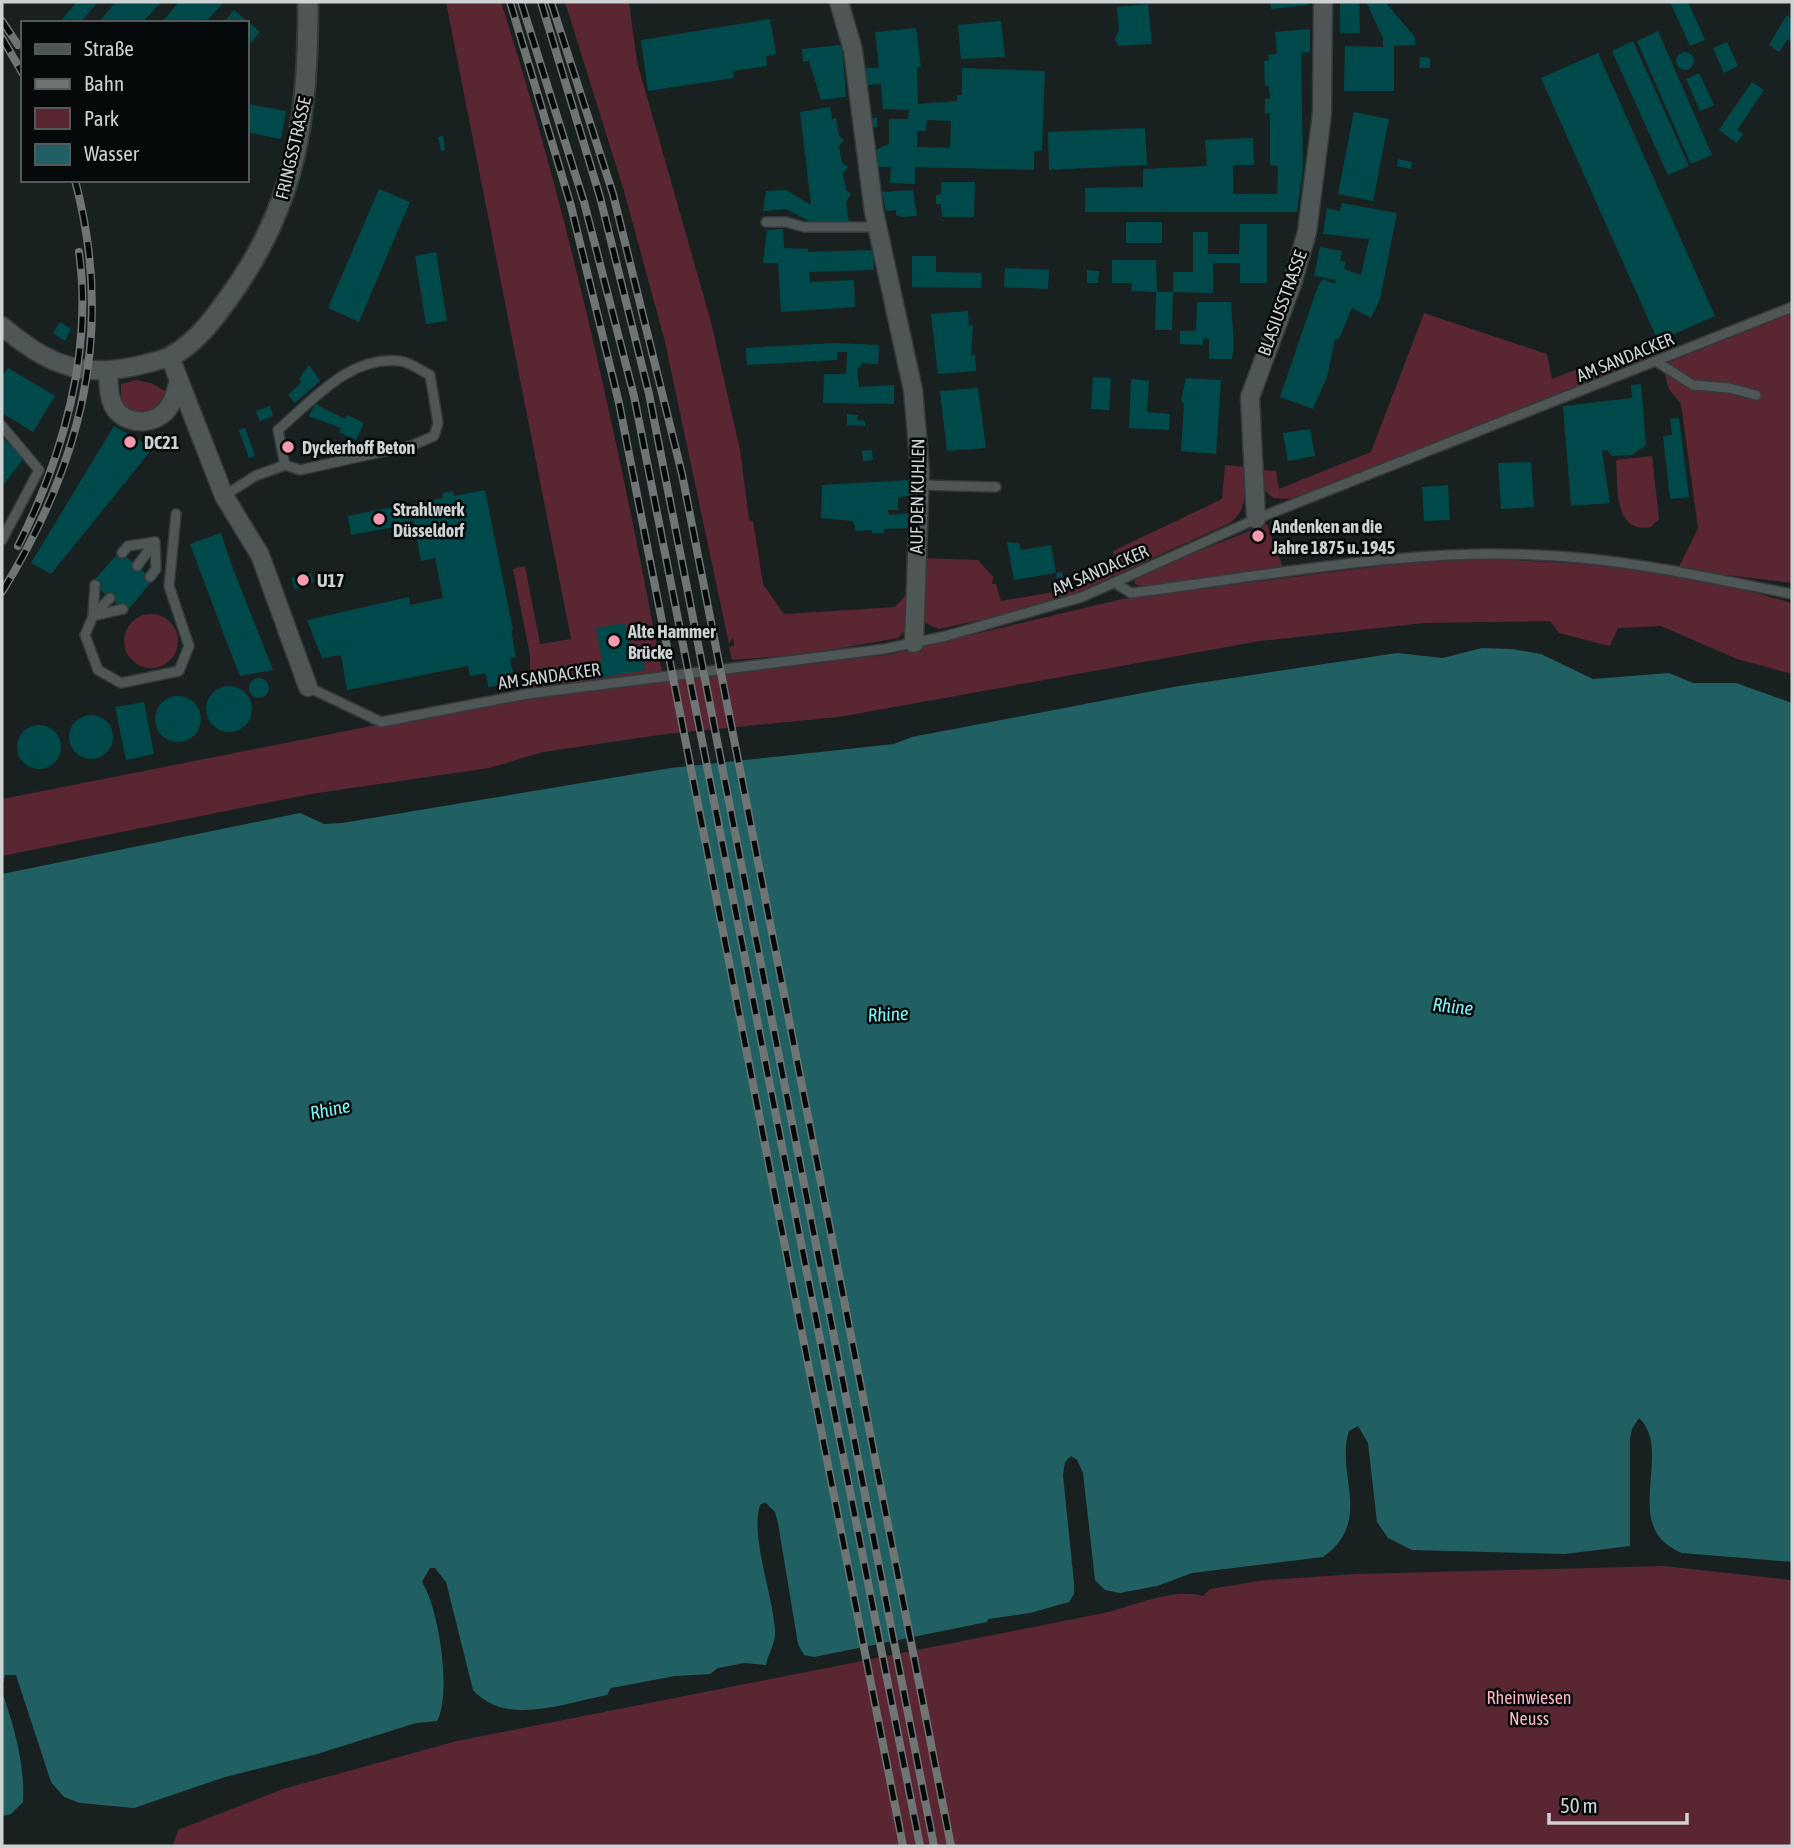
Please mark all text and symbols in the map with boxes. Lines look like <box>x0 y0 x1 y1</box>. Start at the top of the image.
legend <box>21 21 248 182</box>
text: Straße <box>84 36 134 60</box>
text: Bahn <box>84 71 124 95</box>
street label: FRINGSSTRASSE <box>271 94 315 201</box>
text: Park <box>84 106 119 130</box>
text: Wasser <box>84 141 140 165</box>
street label: BLASIUSSTRASSE <box>1253 247 1311 359</box>
street label: AM SANDACKER <box>1573 328 1677 386</box>
place label: DC21 <box>144 432 179 453</box>
marker: DC21 <box>122 434 138 450</box>
place label: Dyckerhoff Beton <box>302 437 416 458</box>
street label: AUF DEN KUHLEN <box>905 438 929 554</box>
marker: Dyckerhoff Beton <box>280 439 296 455</box>
place label: Strahlwerk Düsseldorf <box>393 499 465 541</box>
marker: Strahlwerk Düsseldorf <box>371 511 387 527</box>
place label: Andenken an die Jahre 1875 u. 1945 <box>1271 516 1395 558</box>
marker: Andenken an die Jahre 1875 u. 1945 <box>1250 528 1266 544</box>
street label: AM SANDACKER <box>1049 540 1151 600</box>
place label: U17 <box>317 570 345 591</box>
marker: U17 <box>295 572 311 588</box>
place label: Alte Hammer Brücke <box>627 621 716 663</box>
marker: Alte Hammer Brücke <box>606 633 622 649</box>
street label: AM SANDACKER <box>497 658 601 694</box>
water label: Rhine <box>1431 993 1475 1019</box>
water label: Rhine <box>867 1002 909 1026</box>
water label: Rhine <box>308 1094 352 1124</box>
park label: Rheinwiesen Neuss <box>1486 1687 1572 1729</box>
scale bar <box>1549 1782 1687 1826</box>
text: 50 m <box>1560 1793 1598 1817</box>

